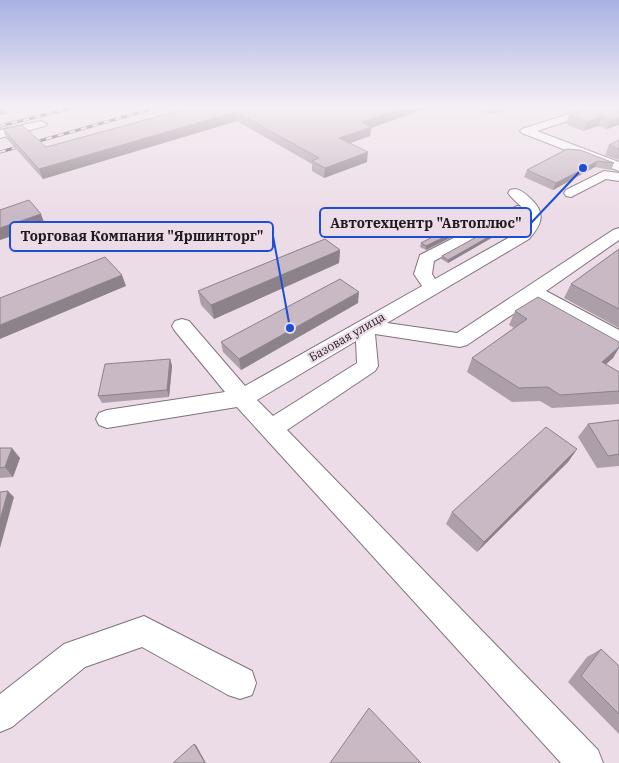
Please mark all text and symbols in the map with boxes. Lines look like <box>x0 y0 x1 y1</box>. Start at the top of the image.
callout: Автотехцентр "Автоплюс" <box>320 208 531 237</box>
text: Автотехцентр "Автоплюс" <box>330 214 522 232</box>
callout: Торговая Компания "Яршинторг" <box>10 222 273 251</box>
text: Торговая Компания "Яршинторг" <box>20 227 264 245</box>
street label: Базовая улица <box>306 308 388 364</box>

